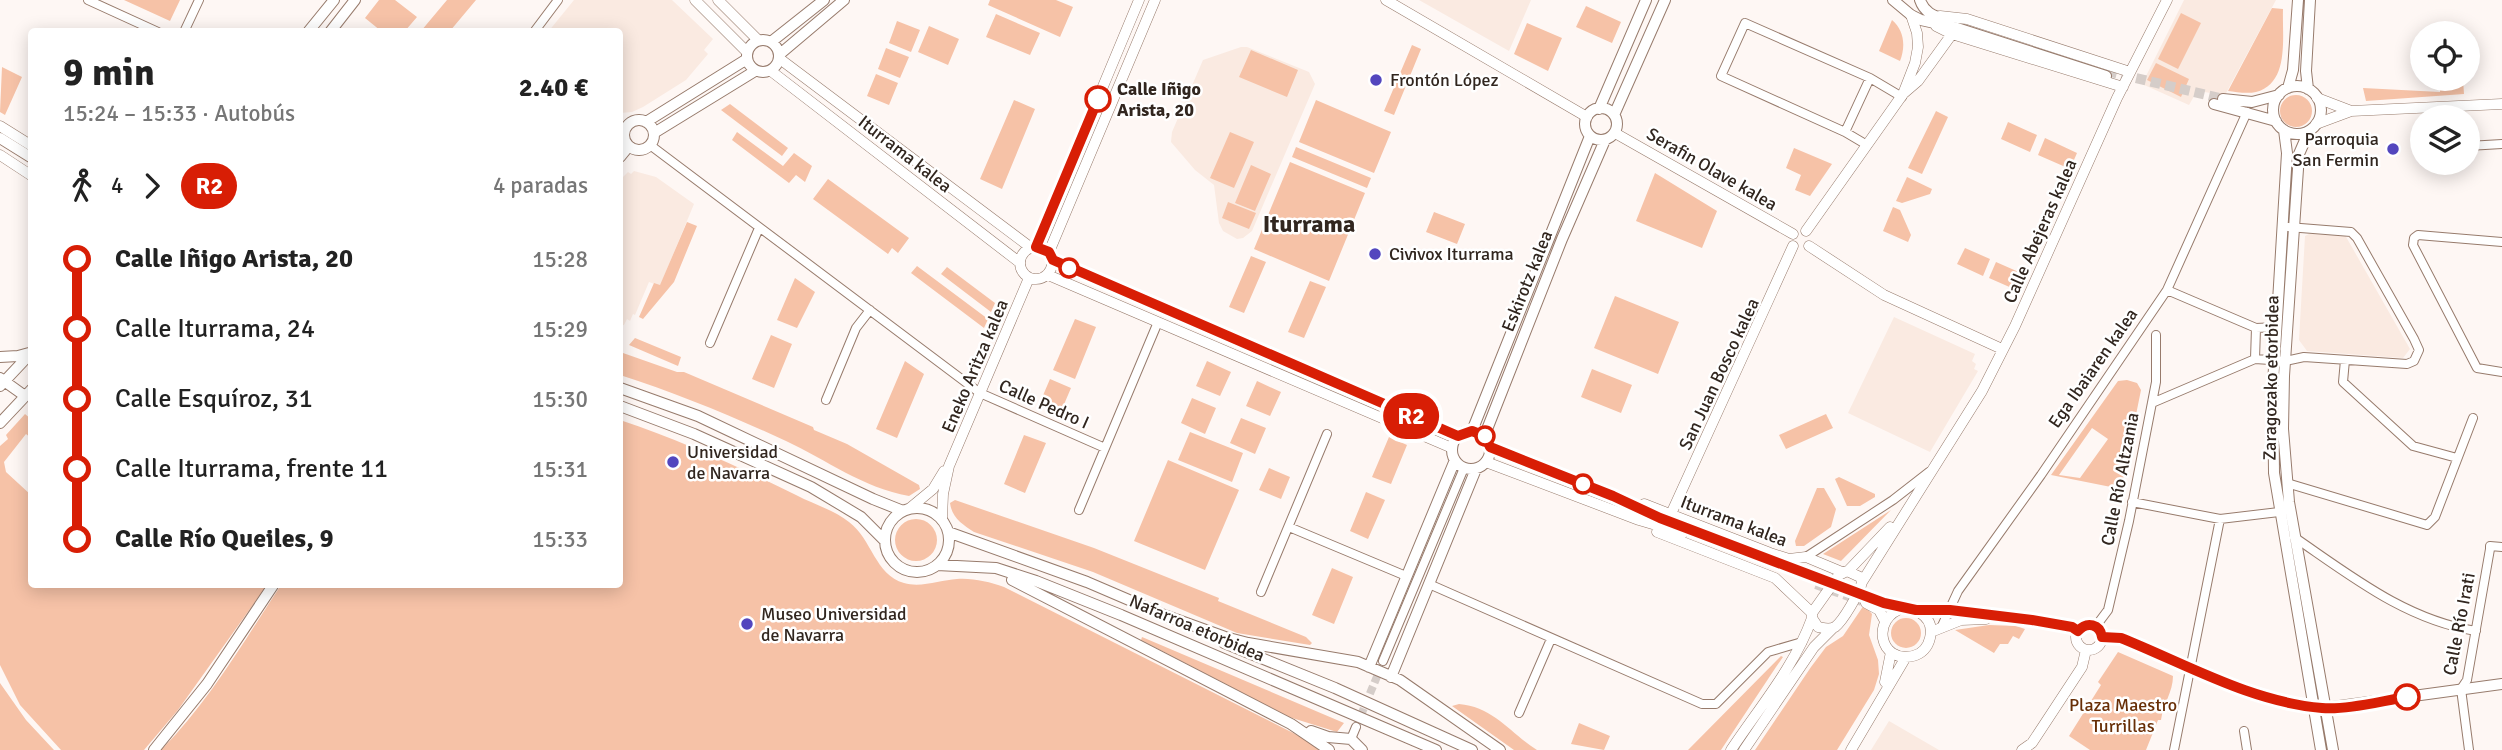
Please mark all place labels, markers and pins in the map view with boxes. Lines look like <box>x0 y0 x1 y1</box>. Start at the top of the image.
place label: Frontón López <box>1390 69 1499 91</box>
marker: Frontón López <box>1368 72 1384 88</box>
place label: Calle Iñigo Arista, 20 <box>1117 78 1201 121</box>
marker: Calle Iñigo Arista, 20 <box>1085 86 1111 112</box>
place label: Parroquia San Fermin <box>2293 128 2379 171</box>
marker: Parroquia San Fermin <box>2385 141 2401 157</box>
place label: Civivox Iturrama <box>1389 243 1514 265</box>
marker: Civivox Iturrama <box>1367 246 1383 262</box>
unlabelled marker <box>1059 258 1079 278</box>
unlabelled marker <box>1475 426 1495 446</box>
place label: Universidad de Navarra <box>687 441 778 484</box>
marker: Universidad de Navarra <box>665 454 681 470</box>
unlabelled marker <box>1573 474 1593 494</box>
place label: Museo Universidad de Navarra <box>761 603 907 646</box>
marker: Museo Universidad de Navarra <box>739 616 755 632</box>
unlabelled marker <box>2394 684 2420 710</box>

